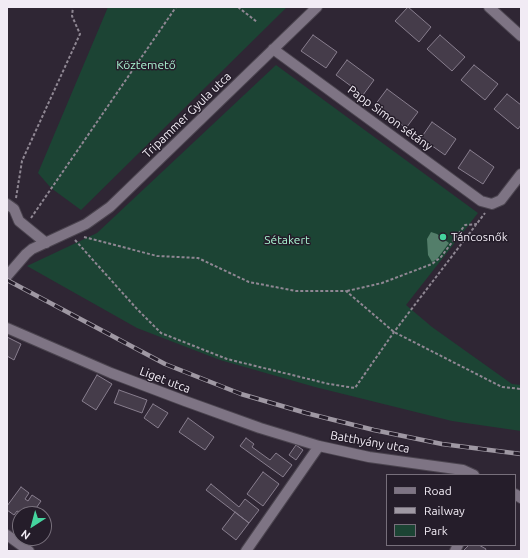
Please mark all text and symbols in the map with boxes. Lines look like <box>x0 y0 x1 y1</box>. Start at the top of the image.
park label: Köztemető <box>116 58 176 72</box>
street label: Tripammer Gyula utca <box>140 69 234 161</box>
street label: Papp Simon sétány <box>345 82 435 154</box>
place label: Táncosnők <box>451 230 508 244</box>
marker: Táncosnők <box>438 232 448 242</box>
park label: Sétakert <box>264 233 310 247</box>
street label: Liget utca <box>138 364 192 396</box>
street label: Batthyány utca <box>329 428 411 456</box>
legend <box>386 474 516 546</box>
text: Road <box>424 484 452 497</box>
text: Railway <box>424 504 465 517</box>
north arrow <box>12 506 52 546</box>
text: Park <box>424 524 448 537</box>
text: N <box>19 528 32 542</box>

